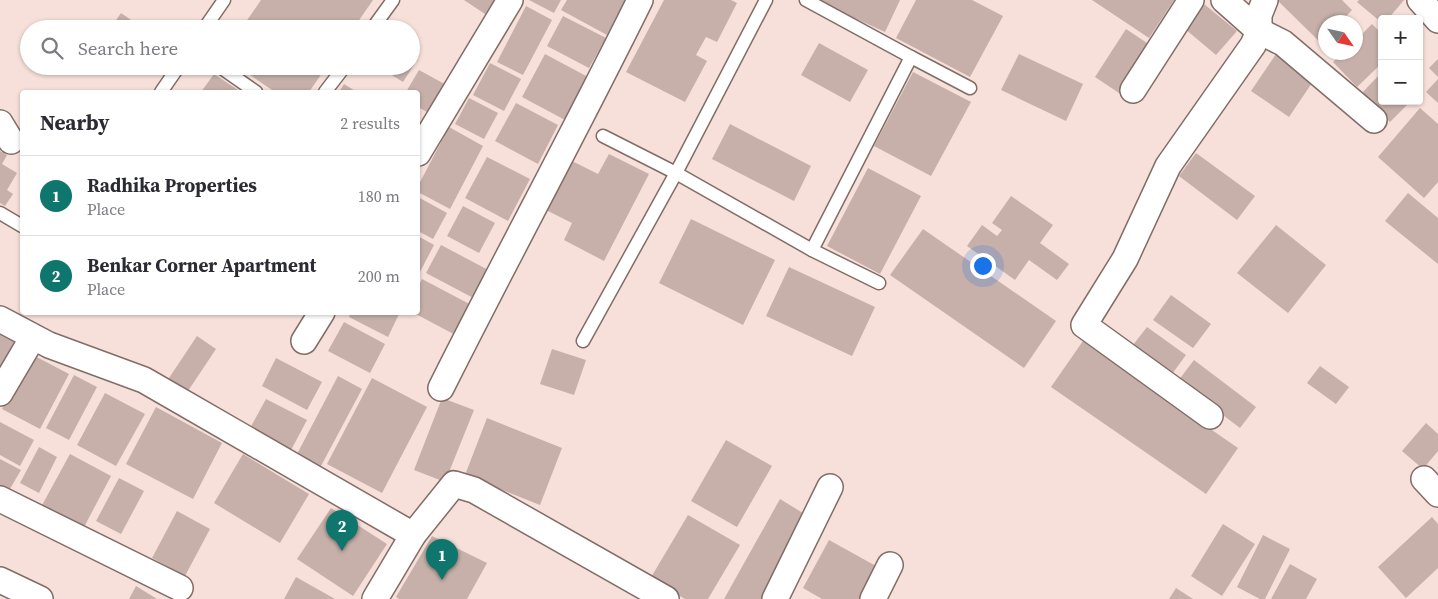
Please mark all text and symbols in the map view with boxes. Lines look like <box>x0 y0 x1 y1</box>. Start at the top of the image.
north arrow <box>1318 15 1363 60</box>
map controls <box>1378 15 1423 105</box>
button: + <box>1378 15 1423 60</box>
search box <box>20 20 420 75</box>
icon: search <box>38 34 66 62</box>
text: Search here <box>78 35 178 61</box>
button: − <box>1378 60 1423 105</box>
text: Nearby <box>40 108 110 137</box>
text: 2 results <box>340 112 400 134</box>
text: Radhika Properties <box>87 172 257 198</box>
text: 1 <box>52 185 60 207</box>
text: 180 m <box>358 185 400 207</box>
text: Place <box>87 198 125 220</box>
text: Benkar Corner Apartment <box>87 252 316 278</box>
your location <box>970 253 996 279</box>
text: 2 <box>52 265 60 287</box>
text: 200 m <box>358 265 400 287</box>
text: Place <box>87 278 125 300</box>
pin: 2 <box>326 510 358 551</box>
pin: 1 <box>426 539 458 580</box>

